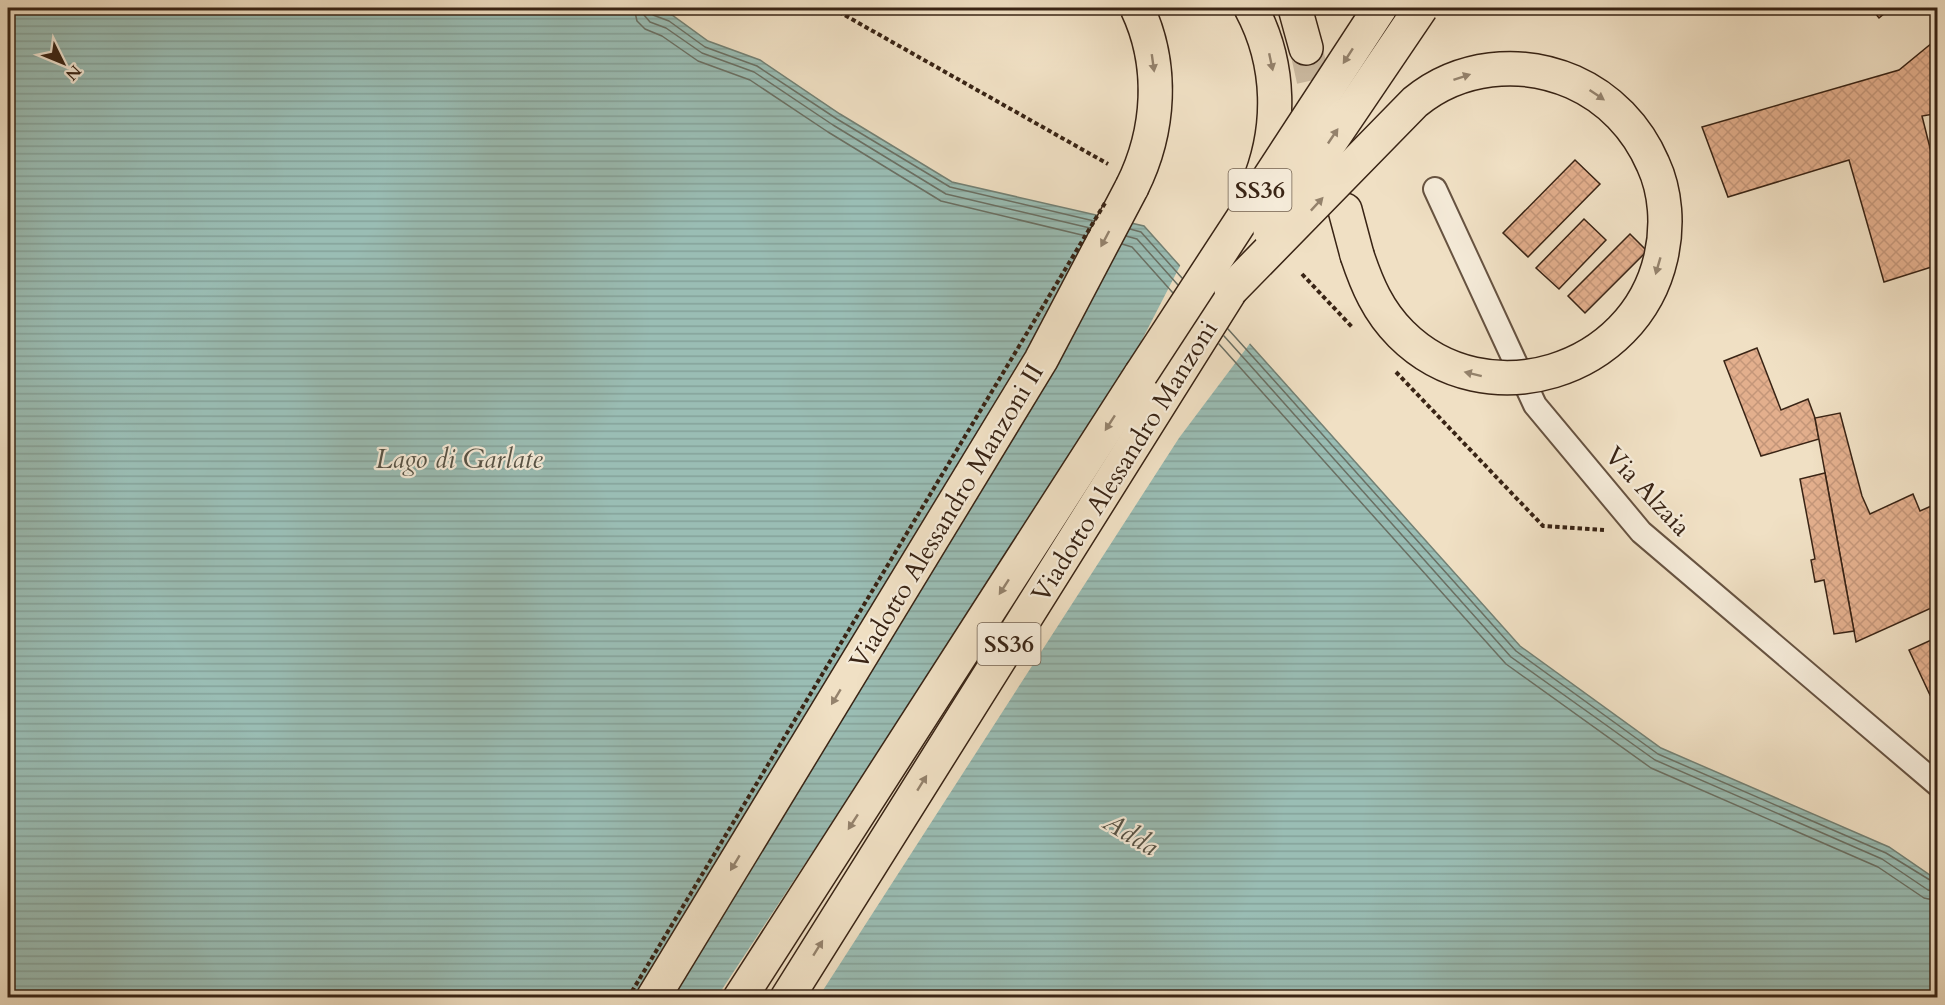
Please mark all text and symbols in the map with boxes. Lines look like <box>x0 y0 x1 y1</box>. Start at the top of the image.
north arrow <box>33 33 93 93</box>
one-way arrow <box>1343 48 1354 64</box>
one-way arrow <box>1267 53 1276 72</box>
one-way arrow <box>1149 54 1158 73</box>
text: N <box>60 60 86 85</box>
one-way arrow <box>1453 71 1471 81</box>
one-way arrow <box>1588 89 1604 101</box>
one-way arrow <box>1328 128 1339 144</box>
road number: SS36 <box>1228 169 1292 211</box>
one-way arrow <box>1310 196 1324 211</box>
one-way arrow <box>1100 231 1110 248</box>
one-way arrow <box>1653 257 1662 275</box>
street label: Viadotto Alessandro Manzoni <box>1023 314 1226 609</box>
street label: Viadotto Alessandro Manzoni II <box>841 357 1052 676</box>
one-way arrow <box>1464 368 1482 378</box>
one-way arrow <box>1104 415 1115 432</box>
street label: Via Alzaia <box>1597 439 1698 544</box>
water label: Lago di Garlate <box>375 441 543 478</box>
one-way arrow <box>999 579 1010 595</box>
road number: SS36 <box>978 623 1040 665</box>
one-way arrow <box>831 689 842 705</box>
one-way arrow <box>916 775 927 791</box>
water label: Adda <box>1095 803 1165 865</box>
one-way arrow <box>848 814 859 830</box>
one-way arrow <box>729 855 740 871</box>
one-way arrow <box>813 940 824 956</box>

